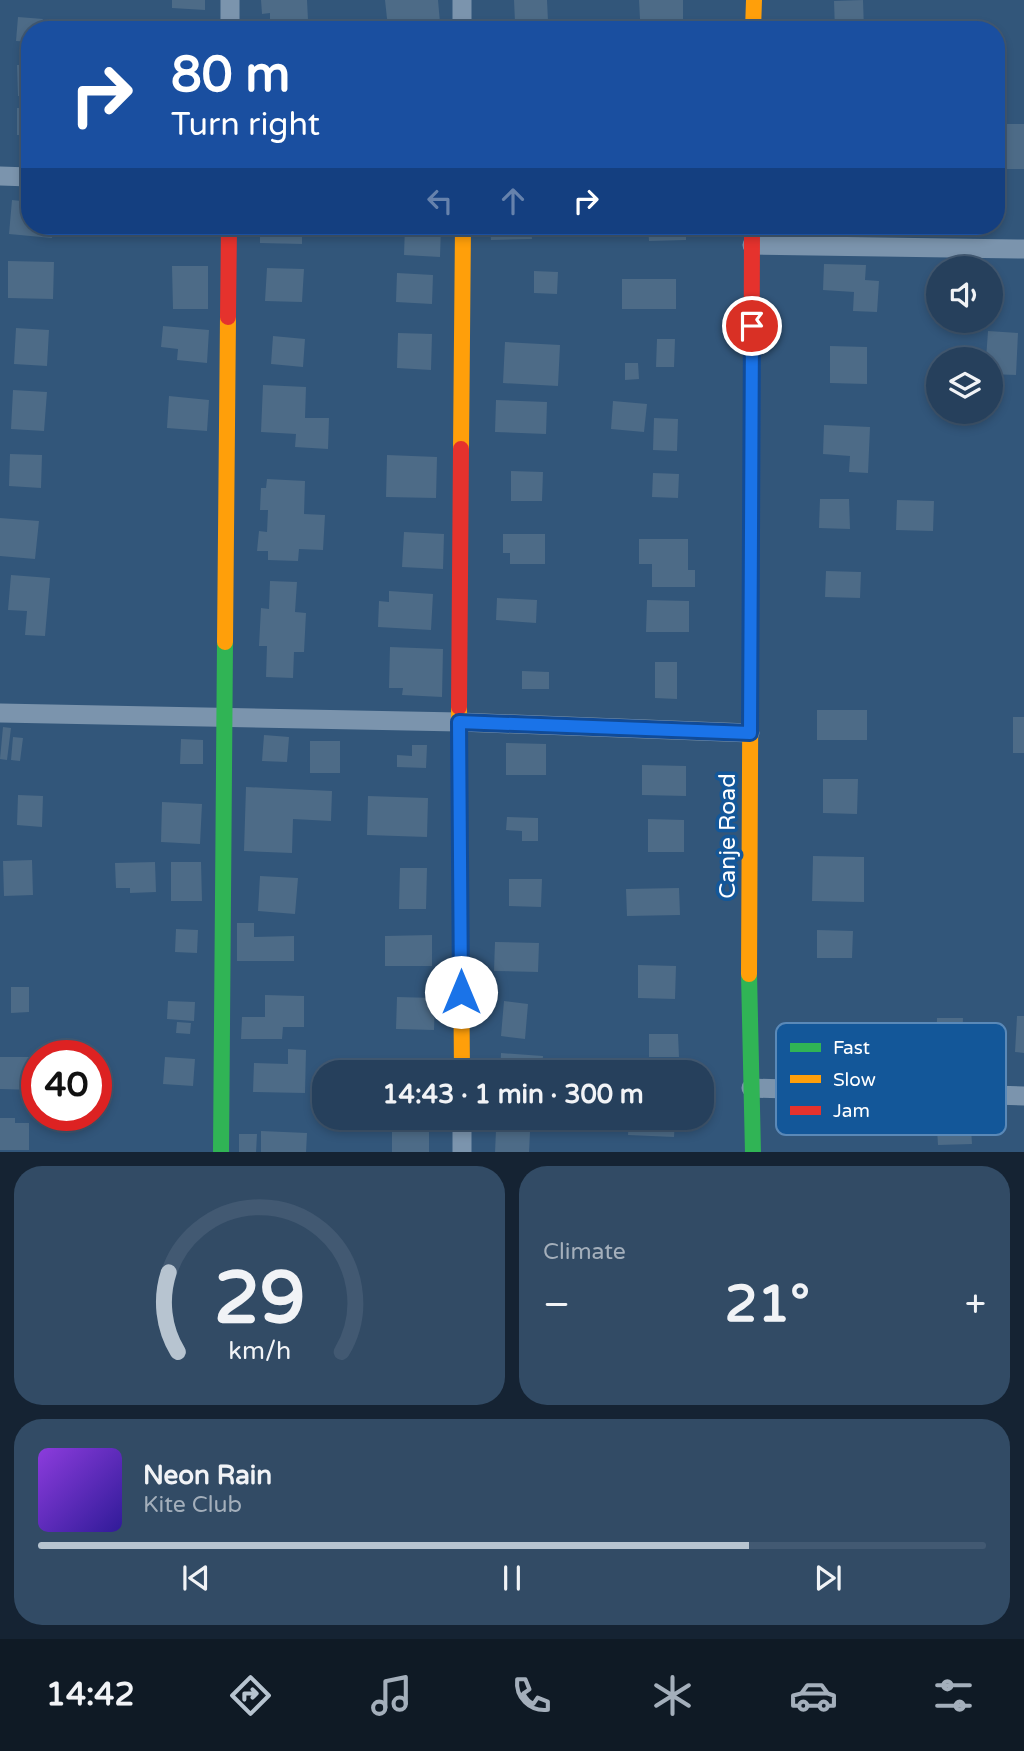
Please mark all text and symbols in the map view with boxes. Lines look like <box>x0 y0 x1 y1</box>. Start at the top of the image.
text: 80 m <box>171 46 290 105</box>
icon: right <box>56 49 147 140</box>
text: Turn right <box>171 106 320 144</box>
icon: left <box>421 182 459 220</box>
icon: ahead <box>494 182 532 220</box>
icon: right <box>567 182 605 220</box>
map controls <box>926 256 1003 424</box>
button: sound <box>926 256 1003 333</box>
pin <box>722 296 782 356</box>
icon: arrive <box>733 307 771 345</box>
button: layers <box>926 347 1003 424</box>
street label: Canje Road <box>714 773 742 899</box>
position arrow <box>424 955 498 1029</box>
legend <box>776 1023 1006 1135</box>
text: Fast <box>833 1037 870 1059</box>
speed limit sign: 40 <box>21 1040 112 1131</box>
text: Slow <box>833 1069 876 1091</box>
text: 14:43 · 1 min · 300 m <box>382 1079 644 1110</box>
text: Jam <box>833 1100 870 1122</box>
text: Climate <box>543 1238 626 1266</box>
text: 29 <box>214 1255 305 1343</box>
text: 21° <box>725 1273 810 1336</box>
text: − <box>543 1282 570 1328</box>
text: + <box>965 1282 986 1328</box>
text: km/h <box>228 1335 291 1365</box>
text: Neon Rain <box>143 1460 272 1491</box>
text: Kite Club <box>143 1491 242 1519</box>
icon: previous <box>177 1559 215 1597</box>
icon: pause <box>493 1559 531 1597</box>
icon: next <box>809 1559 847 1597</box>
icon: directions <box>226 1671 275 1720</box>
icon: music <box>367 1671 416 1720</box>
icon: phone <box>507 1671 556 1720</box>
icon: climate <box>648 1671 697 1720</box>
icon: car <box>789 1671 838 1720</box>
icon: filters <box>929 1671 978 1720</box>
text: 14:42 <box>46 1676 135 1714</box>

